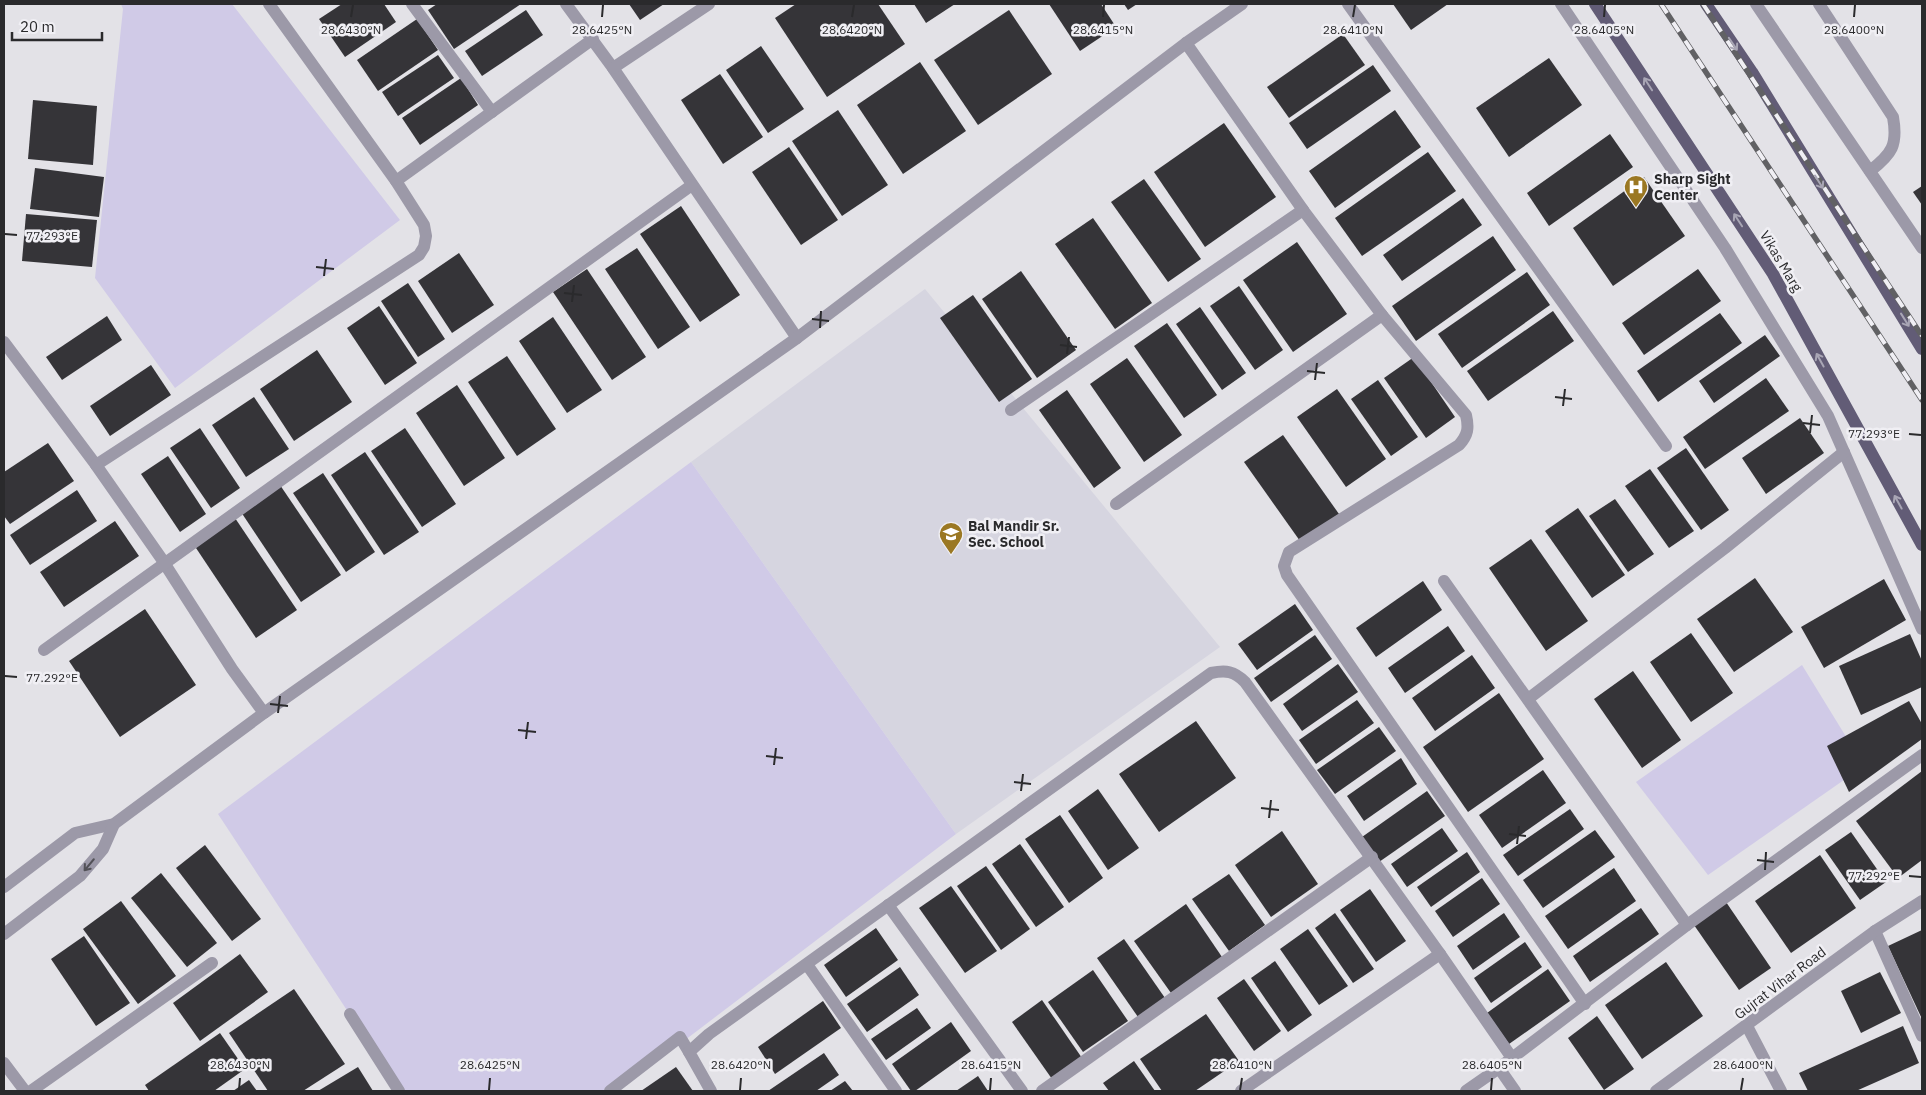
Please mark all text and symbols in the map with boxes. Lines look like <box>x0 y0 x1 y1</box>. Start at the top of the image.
scale bar <box>12 10 102 42</box>
text: 20 m <box>20 17 55 36</box>
text: 28.6430°N <box>321 22 381 37</box>
text: 28.6425°N <box>572 22 632 37</box>
text: 28.6420°N <box>822 22 882 37</box>
text: 28.6415°N <box>1073 22 1133 37</box>
text: 28.6410°N <box>1323 22 1383 37</box>
text: 28.6405°N <box>1574 22 1634 37</box>
text: 28.6400°N <box>1824 22 1884 37</box>
one-way arrow <box>1728 37 1738 51</box>
one-way arrow <box>1643 78 1653 92</box>
place label: Sharp Sight Center <box>1654 170 1731 204</box>
hospital icon: Sharp Sight Center <box>1623 174 1649 208</box>
one-way arrow <box>1815 175 1825 189</box>
one-way arrow <box>1732 213 1743 227</box>
street label: Vikas Marg <box>1756 227 1807 295</box>
text: 77.293°E <box>26 228 78 243</box>
one-way arrow <box>1900 313 1910 327</box>
one-way arrow <box>1815 353 1824 368</box>
text: 77.293°E <box>1848 426 1900 441</box>
one-way arrow <box>1893 496 1903 510</box>
place label: Bal Mandir Sr. Sec. School <box>968 517 1060 551</box>
school or university icon: Bal Mandir Sr. Sec. School <box>938 521 964 555</box>
text: 77.292°E <box>26 670 78 685</box>
one-way arrow <box>84 859 95 872</box>
text: 77.292°E <box>1848 868 1900 883</box>
street label: Gujrat Vihar Road <box>1731 943 1829 1023</box>
text: 28.6430°N <box>210 1057 270 1072</box>
text: 28.6425°N <box>460 1057 520 1072</box>
text: 28.6420°N <box>711 1057 771 1072</box>
text: 28.6415°N <box>961 1057 1021 1072</box>
text: 28.6410°N <box>1212 1057 1272 1072</box>
text: 28.6405°N <box>1462 1057 1522 1072</box>
text: 28.6400°N <box>1713 1057 1773 1072</box>

